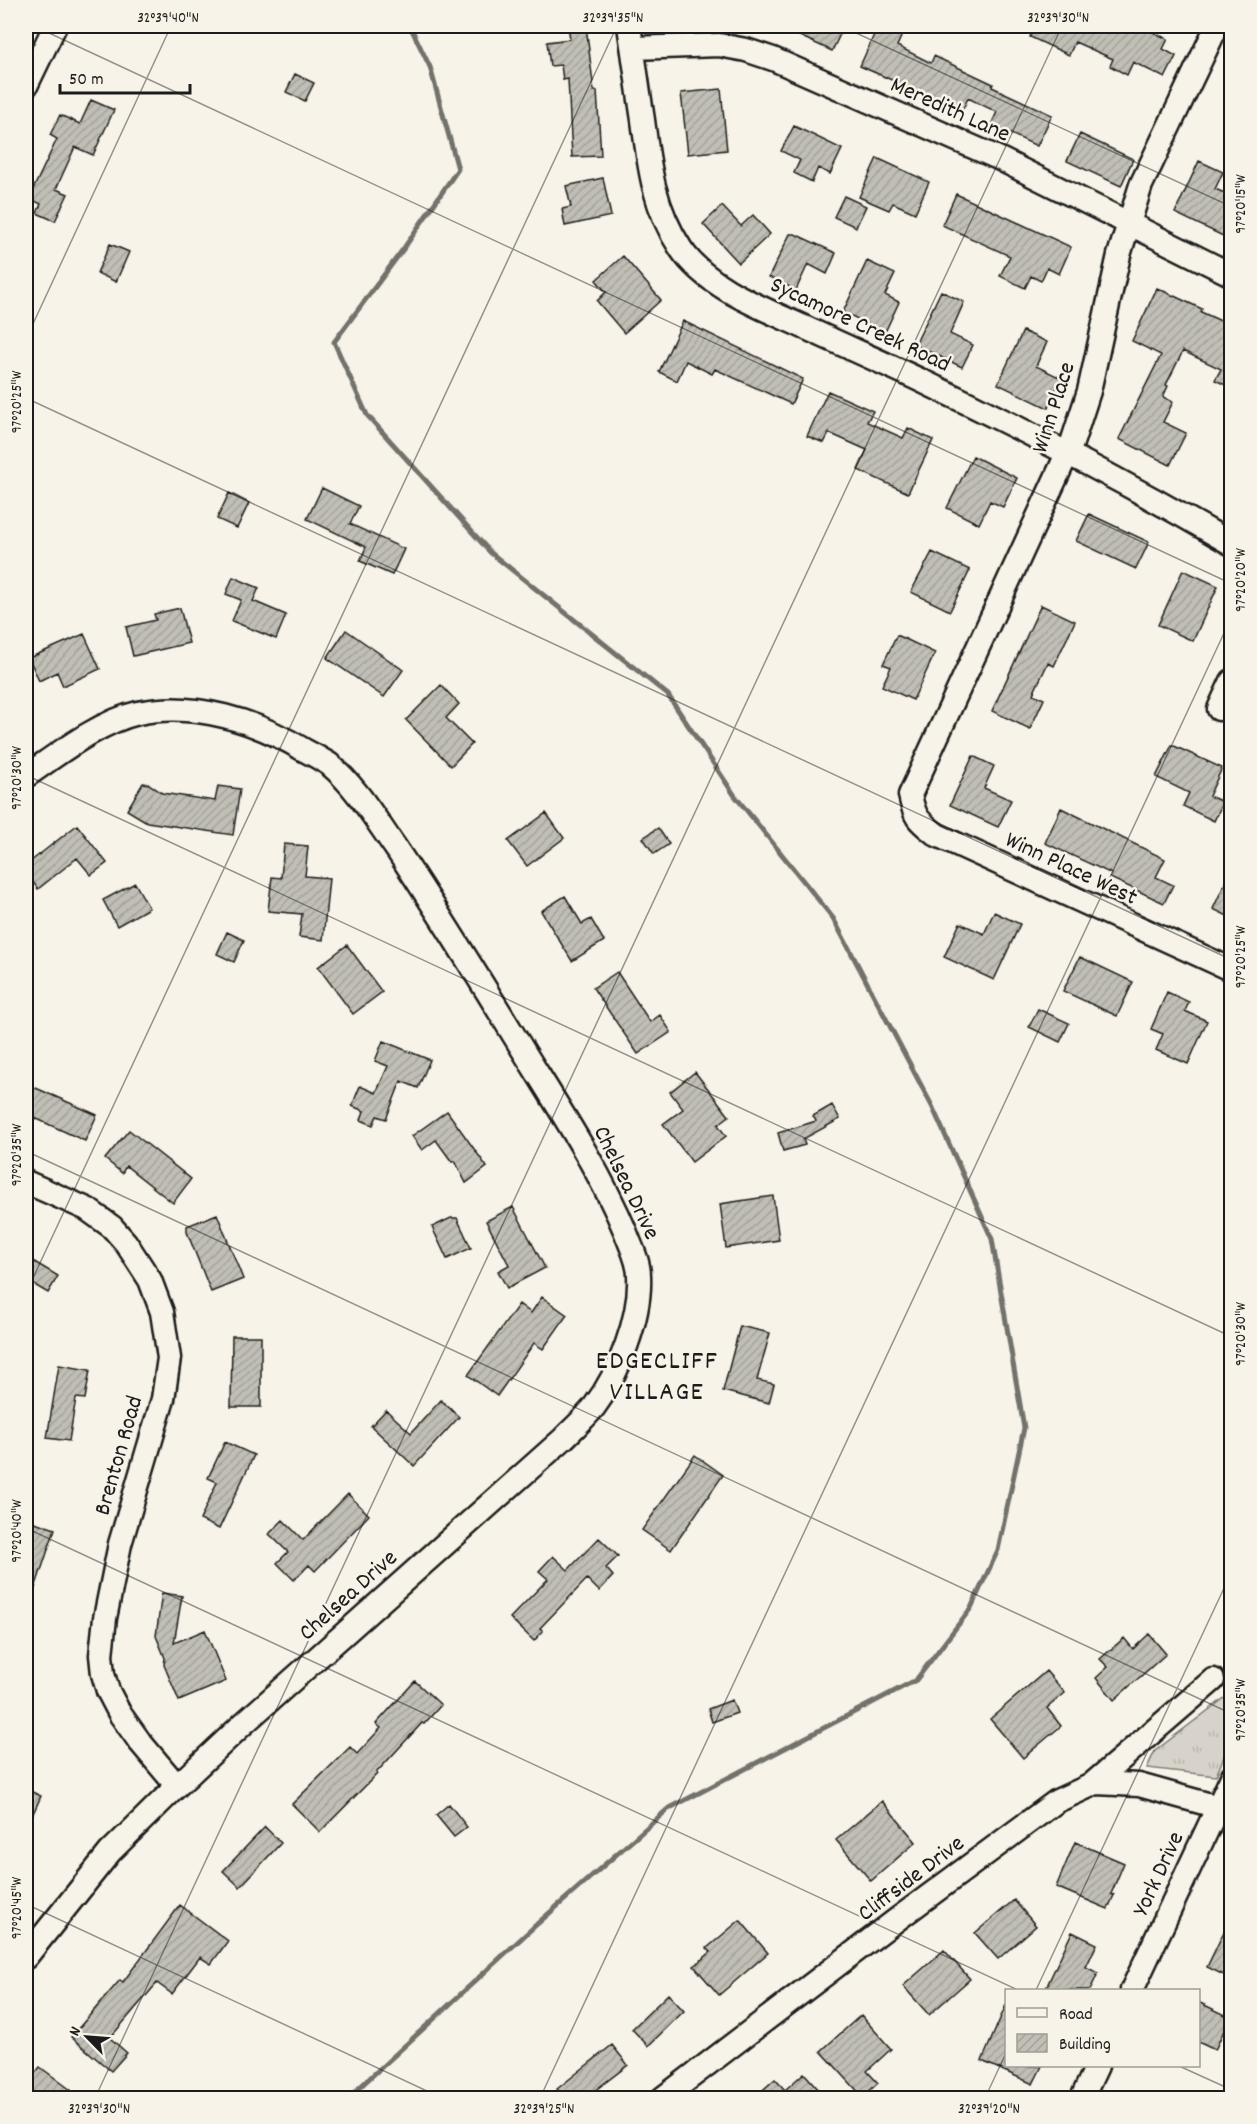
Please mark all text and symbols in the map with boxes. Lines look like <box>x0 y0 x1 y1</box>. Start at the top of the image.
text: 32°39'40"N <box>137 8 199 30</box>
text: 32°39'35"N <box>583 8 643 30</box>
text: 32°39'30"N <box>1027 8 1089 30</box>
scale bar <box>60 57 190 95</box>
text: 50 m <box>69 68 104 93</box>
street label: Meredith Lane <box>884 69 1015 152</box>
text: 97°20'15"W <box>1231 174 1253 234</box>
street label: Sycamore Creek Road <box>764 269 955 382</box>
street label: Winn Place <box>1024 358 1086 458</box>
text: 97°20'25"W <box>7 370 29 433</box>
text: 97°20'20"W <box>1231 548 1253 612</box>
text: 97°20'30"W <box>7 746 29 810</box>
street label: Winn Place West <box>999 824 1143 915</box>
text: 97°20'25"W <box>1231 925 1253 988</box>
street label: Chelsea Drive <box>583 1121 667 1246</box>
text: 97°20'35"W <box>7 1123 29 1186</box>
text: 97°20'30"W <box>1231 1302 1253 1366</box>
district label: EDGECLIFF VILLAGE <box>596 1343 718 1413</box>
street label: Brenton Road <box>87 1392 153 1520</box>
text: 97°20'40"W <box>7 1499 29 1563</box>
street label: Chelsea Drive <box>292 1543 406 1650</box>
text: 97°20'35"W <box>1231 1678 1253 1741</box>
street label: York Drive <box>1125 1826 1194 1922</box>
street label: Cliffside Drive <box>851 1828 972 1931</box>
text: 97°20'45"W <box>7 1876 29 1939</box>
legend <box>1005 1989 1200 2067</box>
text: Road <box>1059 2003 1093 2028</box>
north arrow <box>57 2007 117 2067</box>
text: N <box>64 2023 88 2040</box>
text: Building <box>1059 2033 1111 2058</box>
text: 32°39'30"N <box>68 2099 130 2121</box>
text: 32°39'25"N <box>514 2099 574 2121</box>
text: 32°39'20"N <box>958 2099 1020 2121</box>

